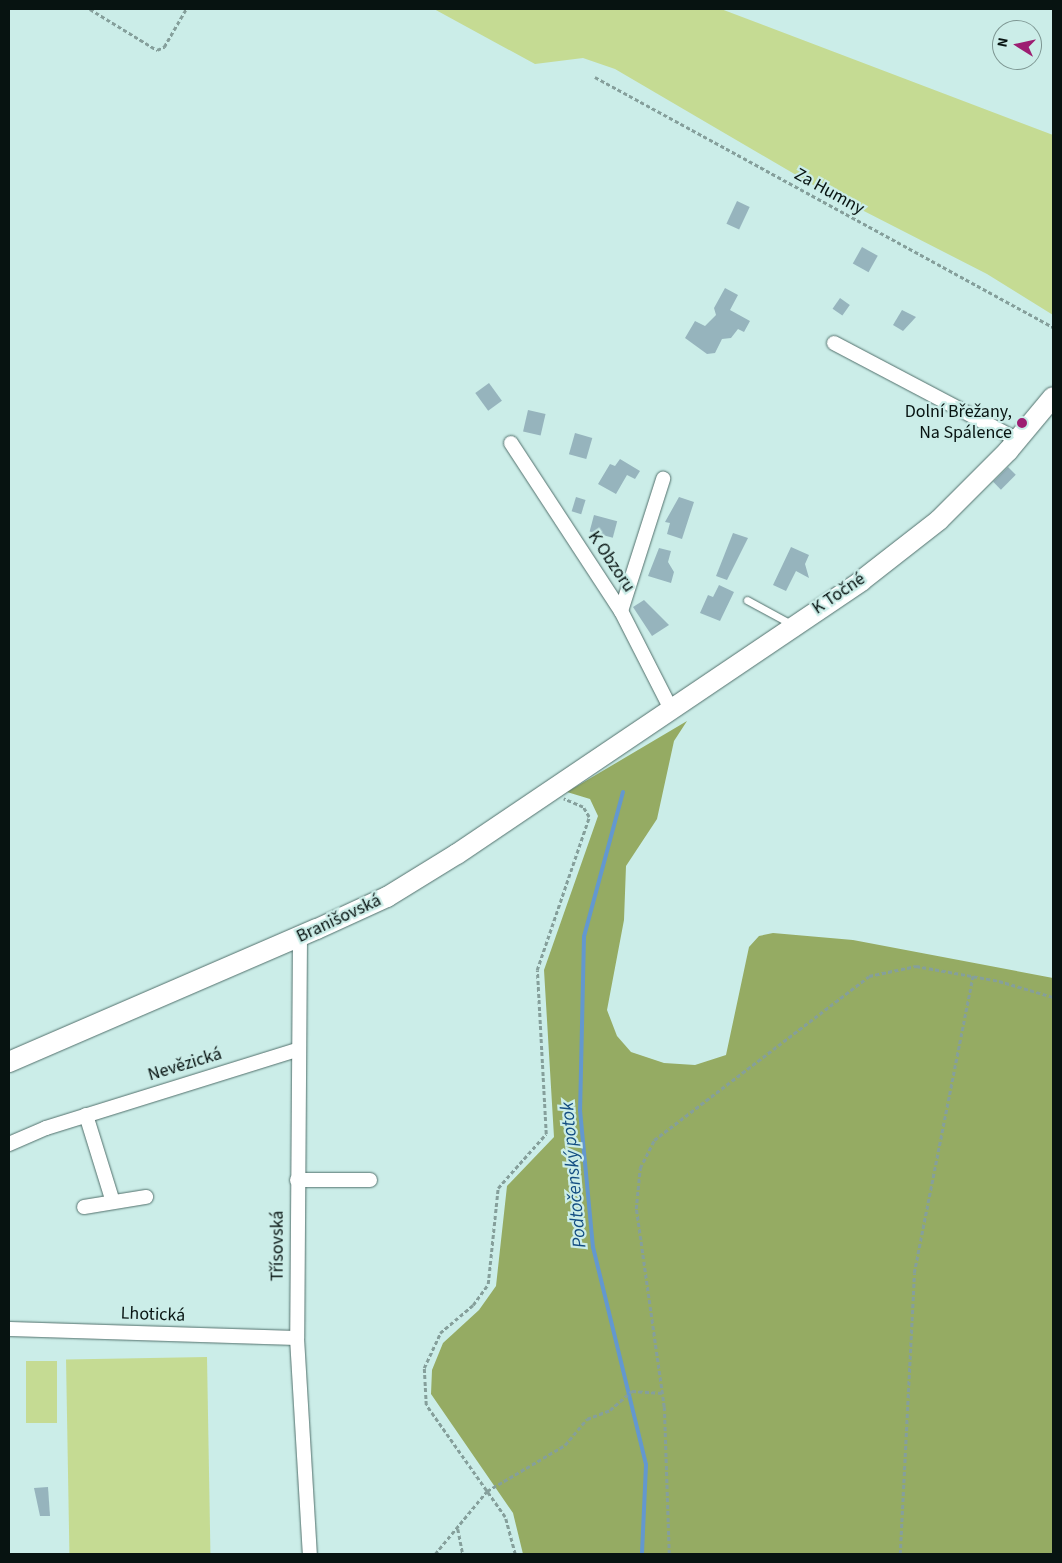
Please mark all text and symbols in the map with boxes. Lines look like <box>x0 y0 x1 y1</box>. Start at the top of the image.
north arrow <box>992 20 1042 70</box>
text: N <box>993 36 1014 49</box>
street label: Za Humny <box>790 164 868 220</box>
place label: Dolní Břežany, Na Spálence <box>905 402 1012 444</box>
marker: Dolní Břežany, Na Spálence <box>1016 417 1028 429</box>
street label: K Obzoru <box>583 527 639 597</box>
street label: K Točné <box>808 568 870 620</box>
street label: Branišovská <box>293 890 385 948</box>
street label: Nevězická <box>145 1044 225 1086</box>
water label: Podtočenský potok <box>556 1101 592 1249</box>
street label: Třísovská <box>267 1211 289 1281</box>
street label: Lhotická <box>120 1303 186 1327</box>

